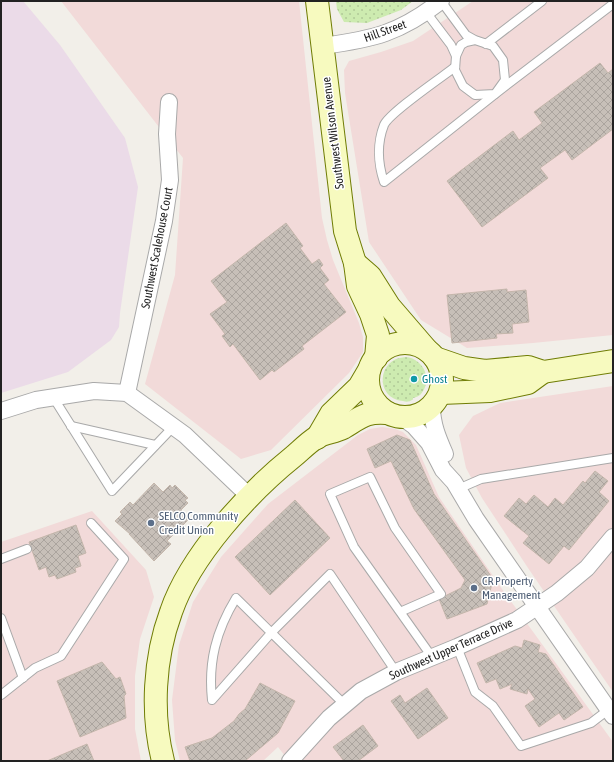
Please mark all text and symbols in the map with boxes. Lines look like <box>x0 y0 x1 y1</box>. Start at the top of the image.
street label: Hill Street <box>362 17 409 45</box>
street label: Southwest Wilson Avenue <box>319 76 347 190</box>
street label: Southwest Scalehouse Court <box>138 186 176 310</box>
place label: Ghost <box>422 372 448 386</box>
marker: Ghost <box>409 374 419 384</box>
place label: SELCO Community Credit Union <box>159 509 239 537</box>
marker: SELCO Community Credit Union <box>146 518 156 528</box>
place label: CR Property Management <box>482 574 541 602</box>
marker: CR Property Management <box>469 583 479 593</box>
street label: Southwest Upper Terrace Drive <box>387 615 515 683</box>

